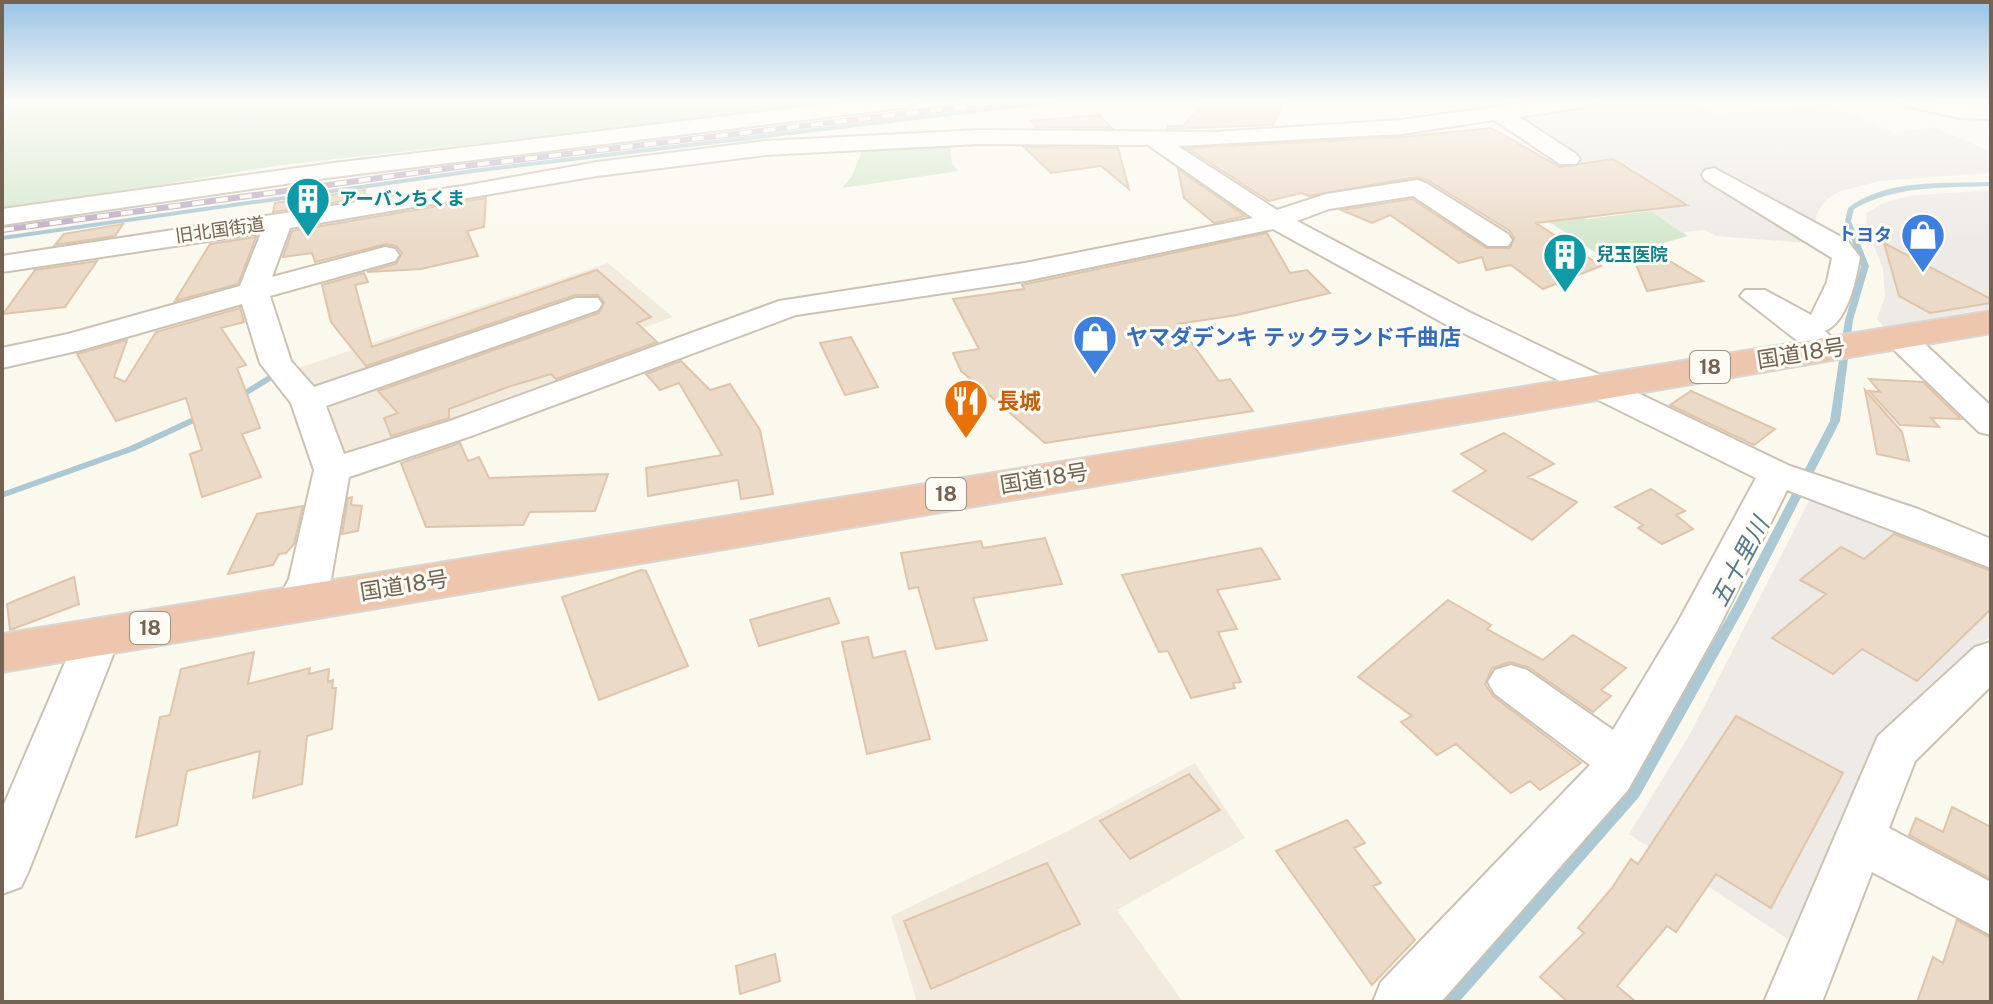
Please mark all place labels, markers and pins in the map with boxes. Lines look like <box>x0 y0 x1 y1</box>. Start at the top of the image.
building icon: アーバンちくま <box>284 175 332 238</box>
place label: アーバンちくま <box>339 188 465 209</box>
shop icon: トヨタ <box>1899 211 1947 274</box>
place label: トヨタ <box>1838 224 1892 245</box>
building icon: 兒玉医院 <box>1541 231 1589 294</box>
place label: 兒玉医院 <box>1596 244 1668 265</box>
shop icon: ヤマダデンキ テックランド千曲店 <box>1071 313 1119 376</box>
place label: ヤマダデンキ テックランド千曲店 <box>1126 324 1461 350</box>
restaurant icon: 長城 <box>942 377 990 440</box>
place label: 長城 <box>997 388 1041 414</box>

